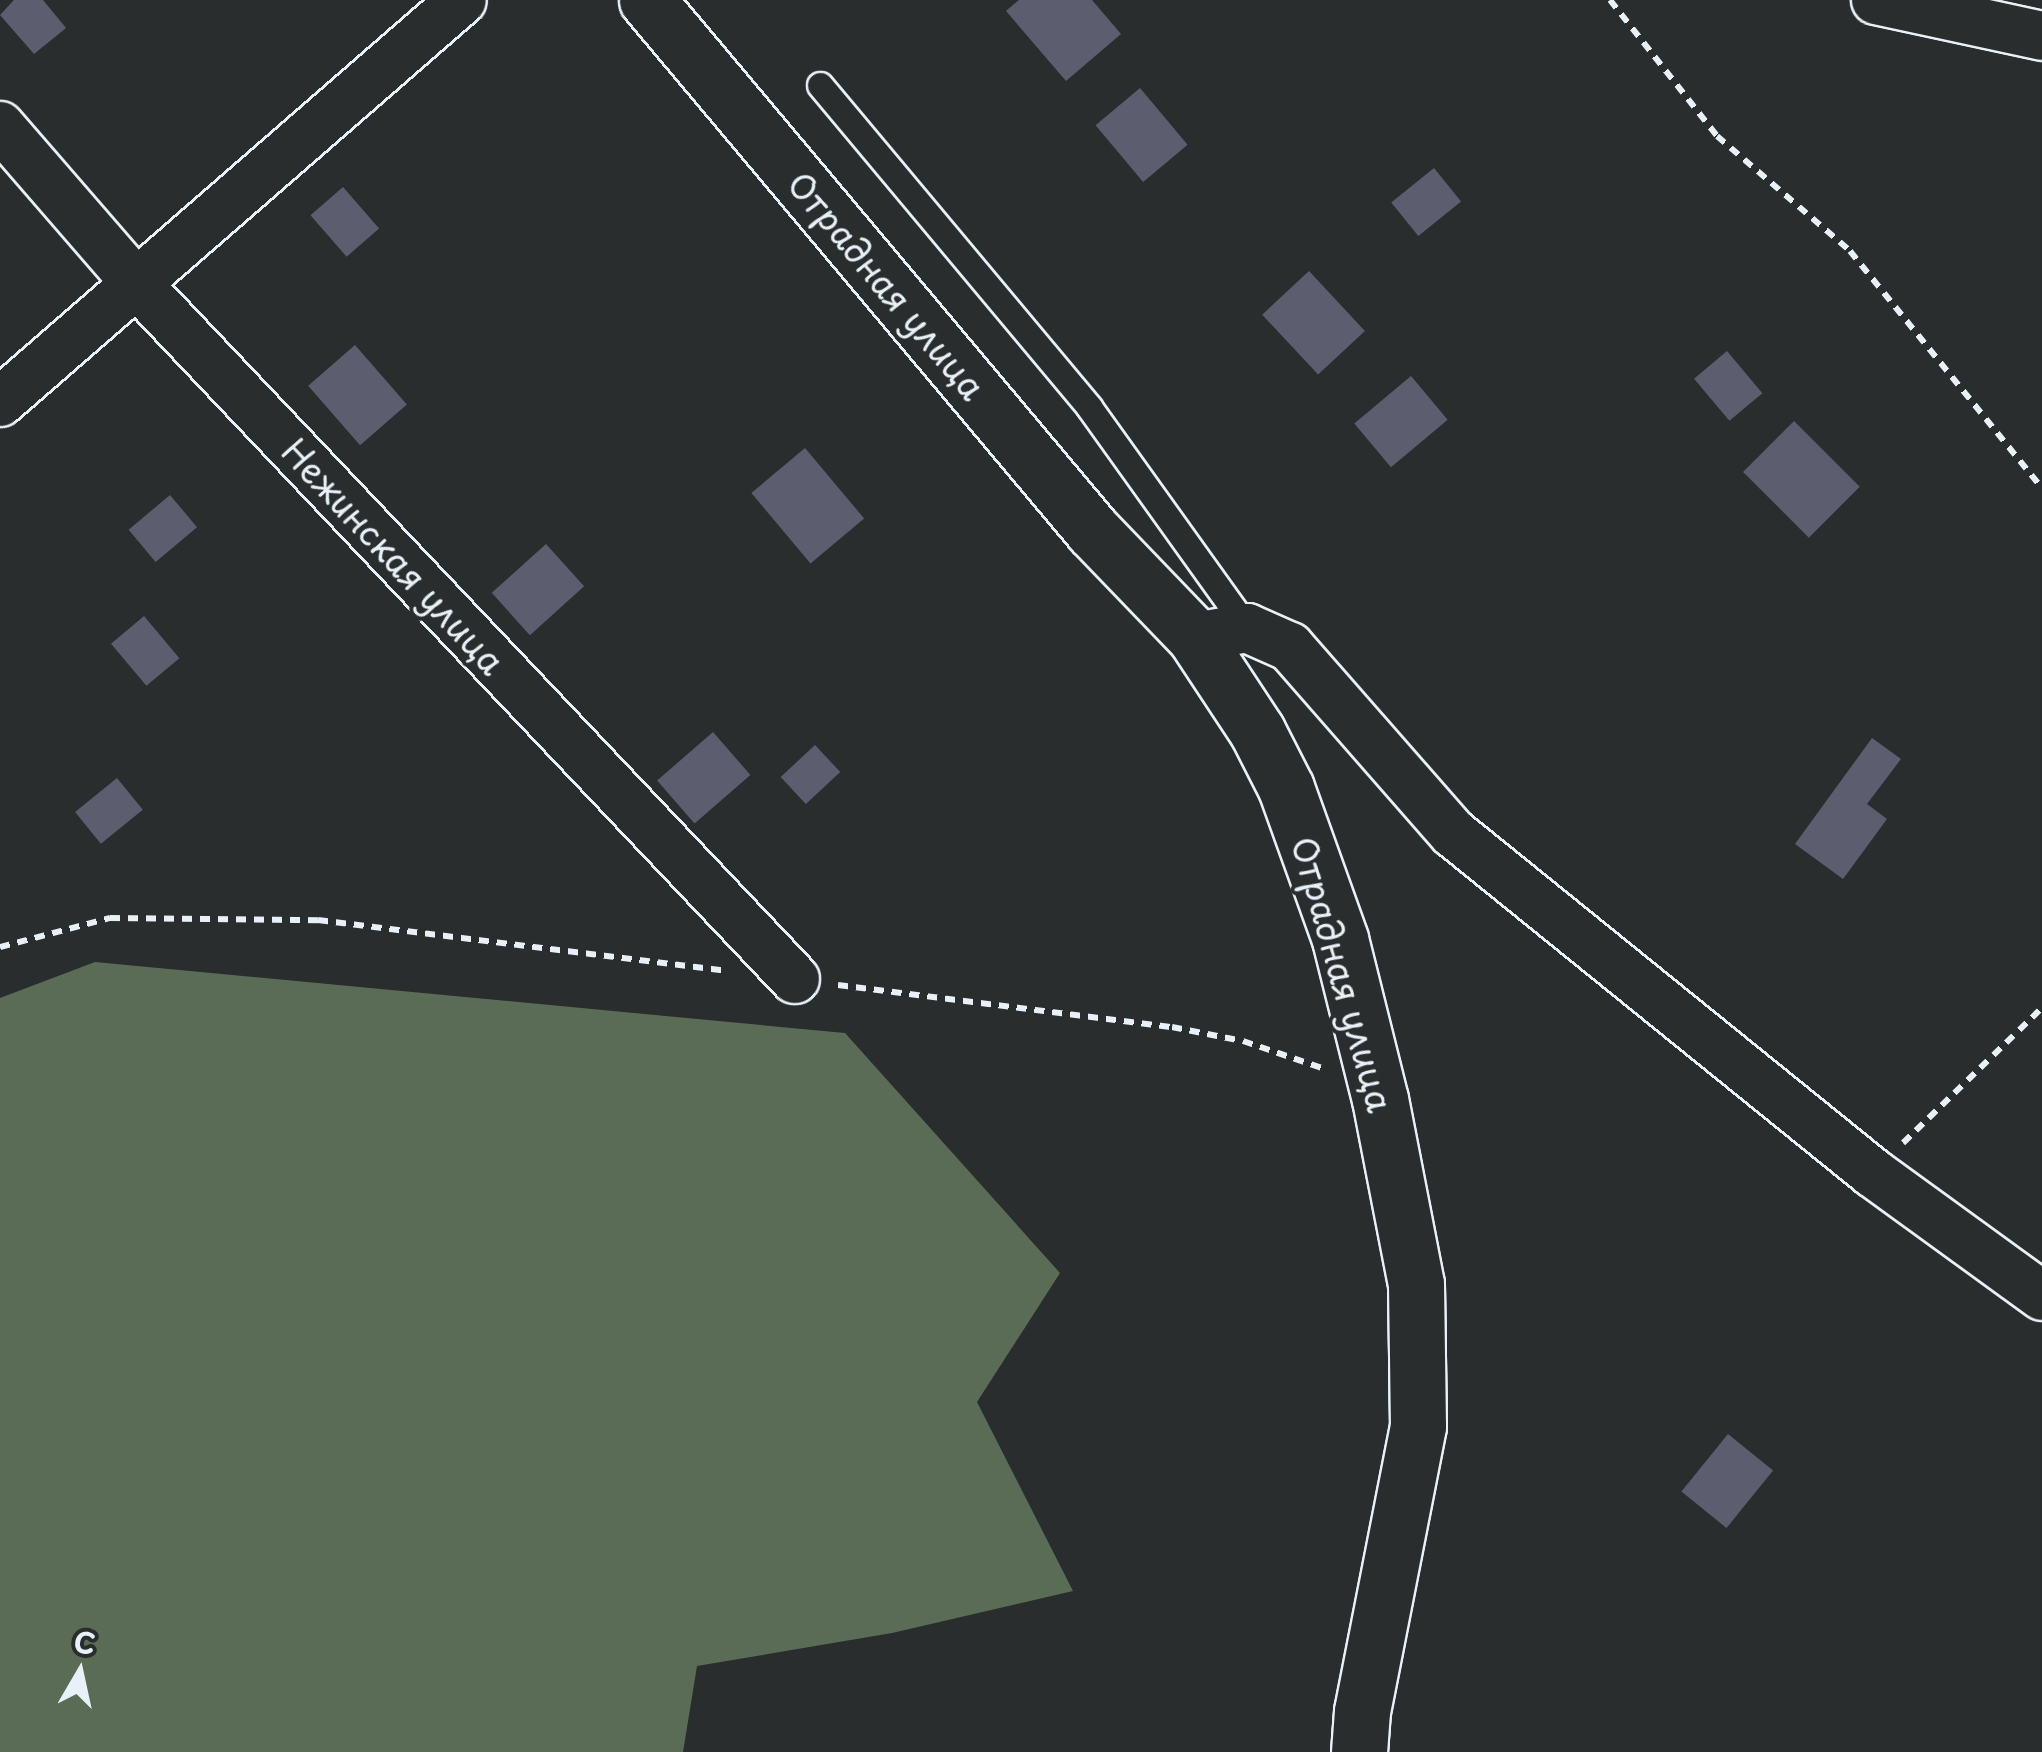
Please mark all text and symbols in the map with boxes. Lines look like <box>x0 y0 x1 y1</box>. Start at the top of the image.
street label: Отрадная улица <box>779 162 995 408</box>
street label: Нежинская улица <box>274 429 514 683</box>
street label: Отрадная улица <box>1283 830 1403 1118</box>
text: С <box>71 1619 99 1665</box>
north arrow <box>30 1622 130 1722</box>

